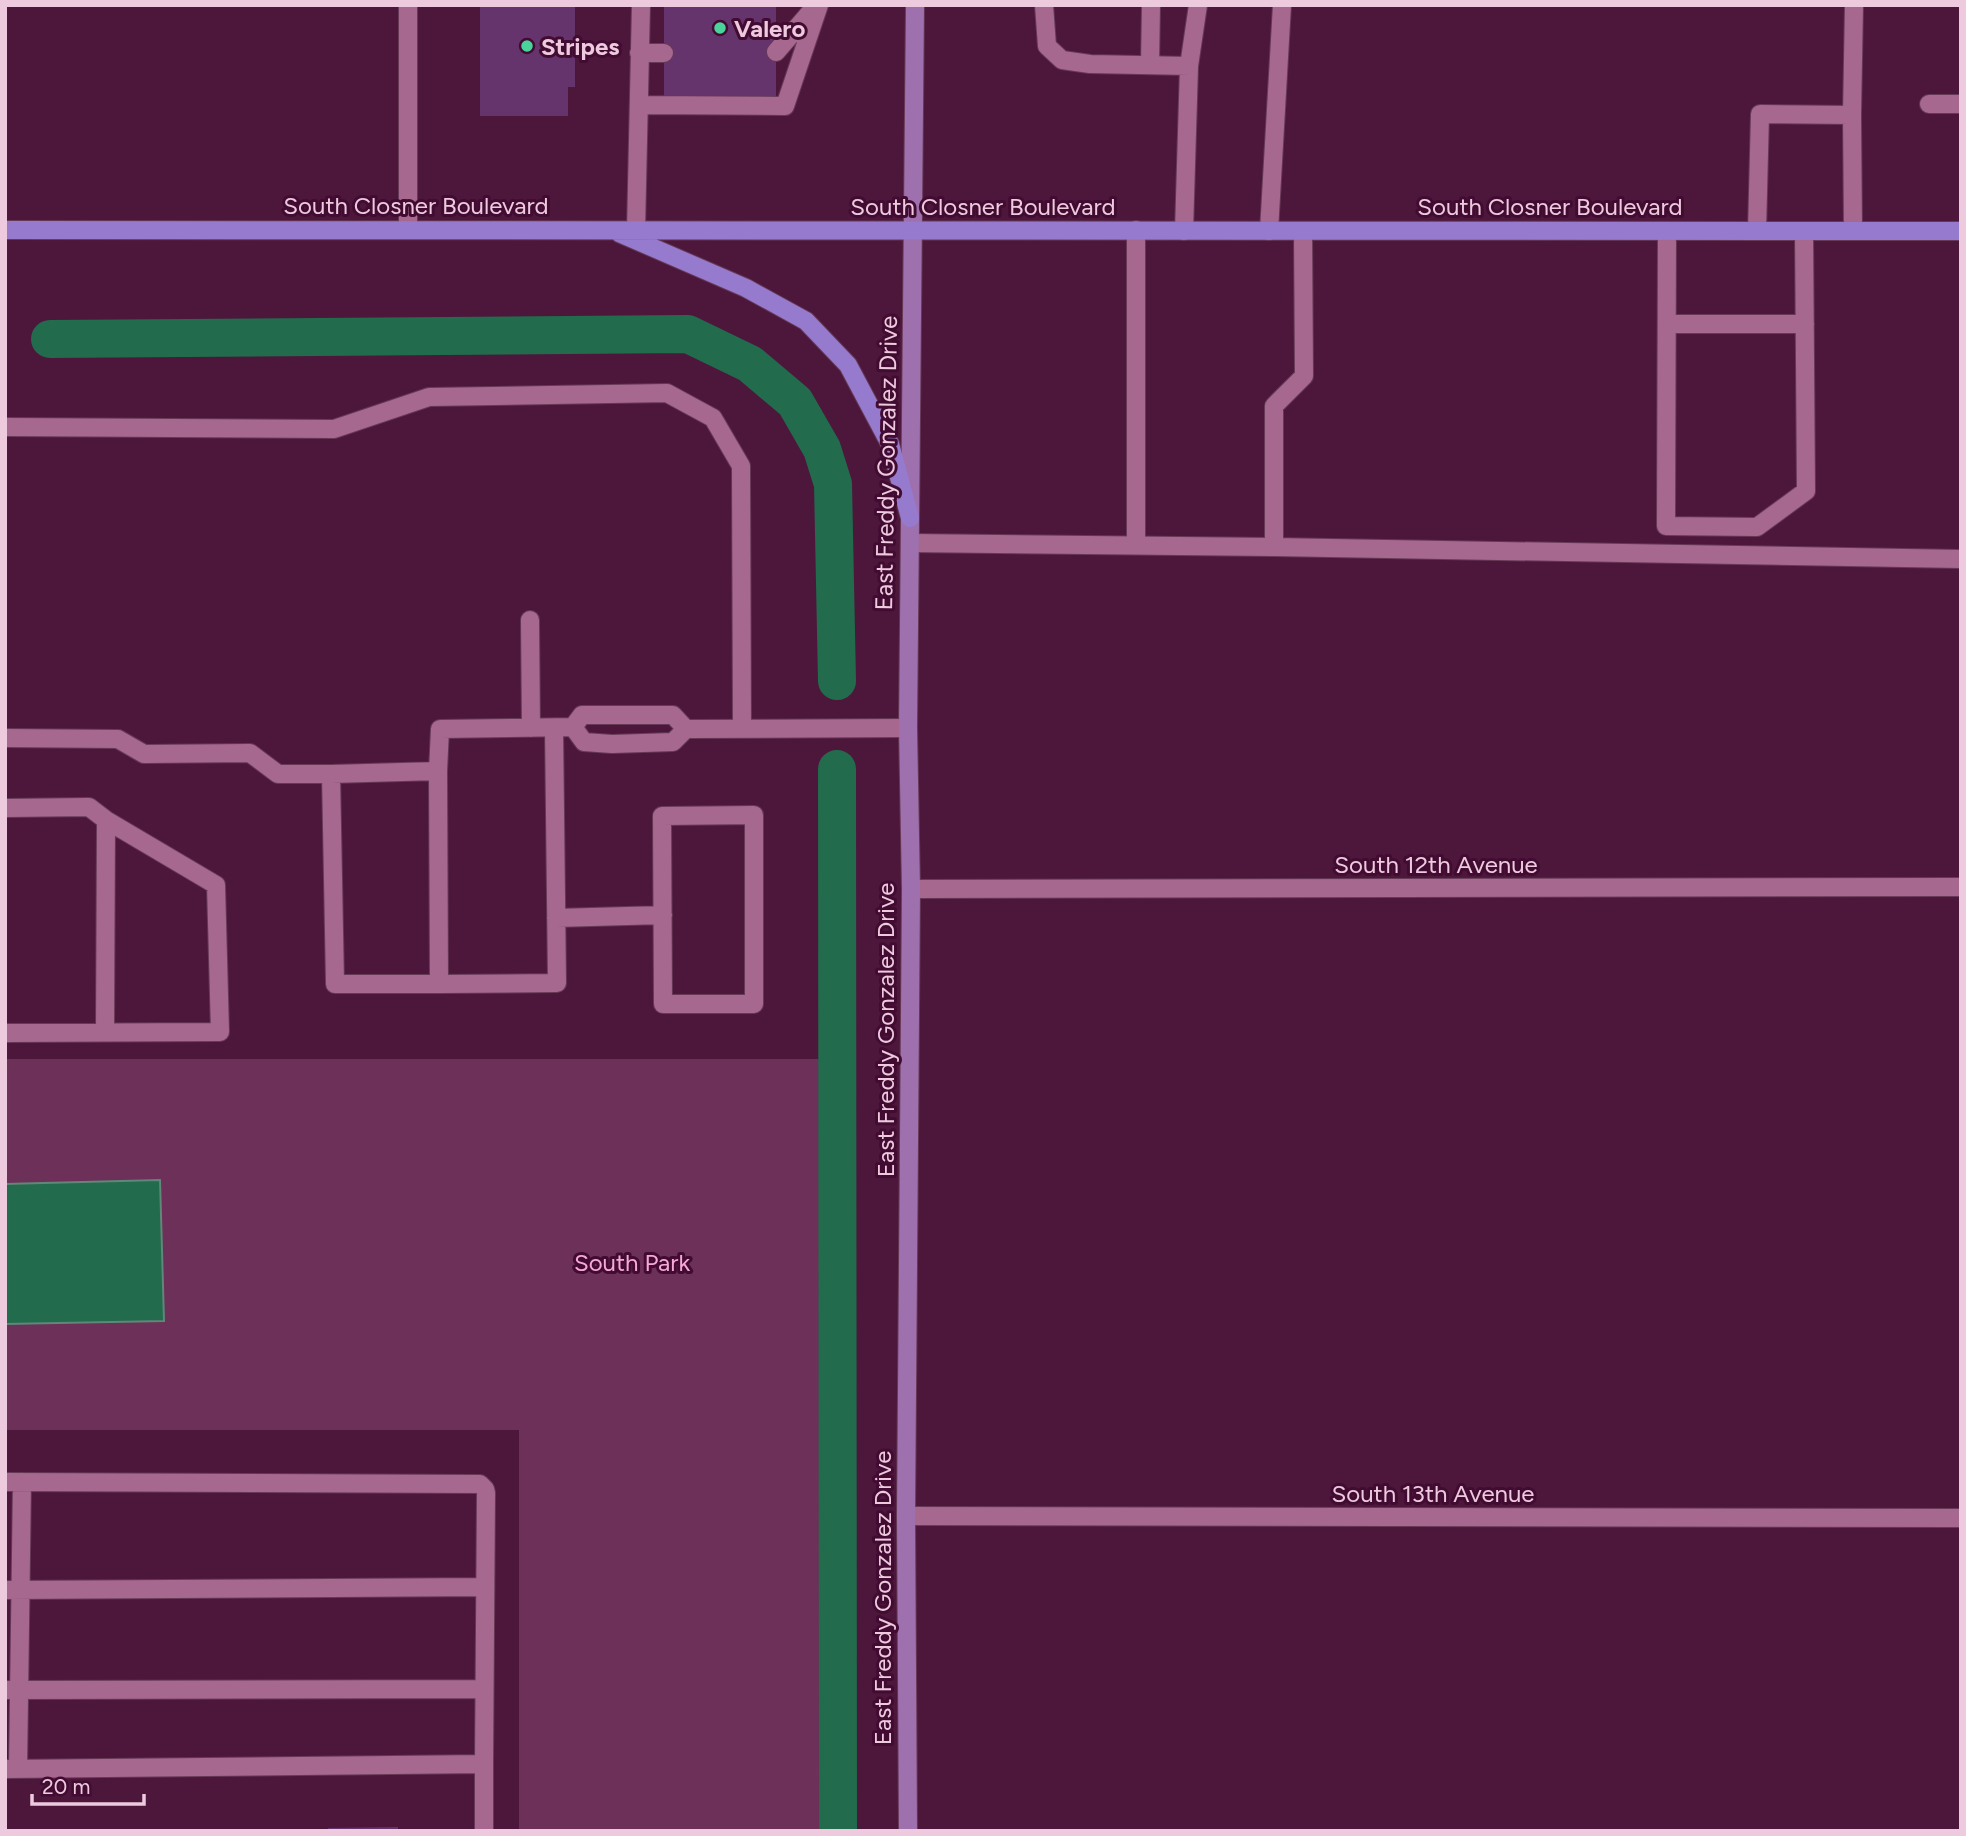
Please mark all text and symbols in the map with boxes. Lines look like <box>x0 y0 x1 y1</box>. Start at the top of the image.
place label: Valero <box>734 14 805 43</box>
marker: Valero <box>712 20 728 36</box>
place label: Stripes <box>541 32 620 61</box>
marker: Stripes <box>519 38 535 54</box>
street label: South Closner Boulevard <box>283 191 549 220</box>
street label: South Closner Boulevard <box>850 192 1116 221</box>
street label: South Closner Boulevard <box>1417 192 1683 221</box>
street label: East Freddy Gonzalez Drive <box>869 316 903 610</box>
street label: South 12th Avenue <box>1334 850 1538 879</box>
street label: East Freddy Gonzalez Drive <box>871 883 900 1177</box>
park label: South Park <box>574 1248 690 1277</box>
street label: East Freddy Gonzalez Drive <box>868 1451 897 1745</box>
street label: South 13th Avenue <box>1332 1479 1534 1508</box>
scale bar <box>32 1762 144 1806</box>
text: 20 m <box>42 1774 90 1799</box>

